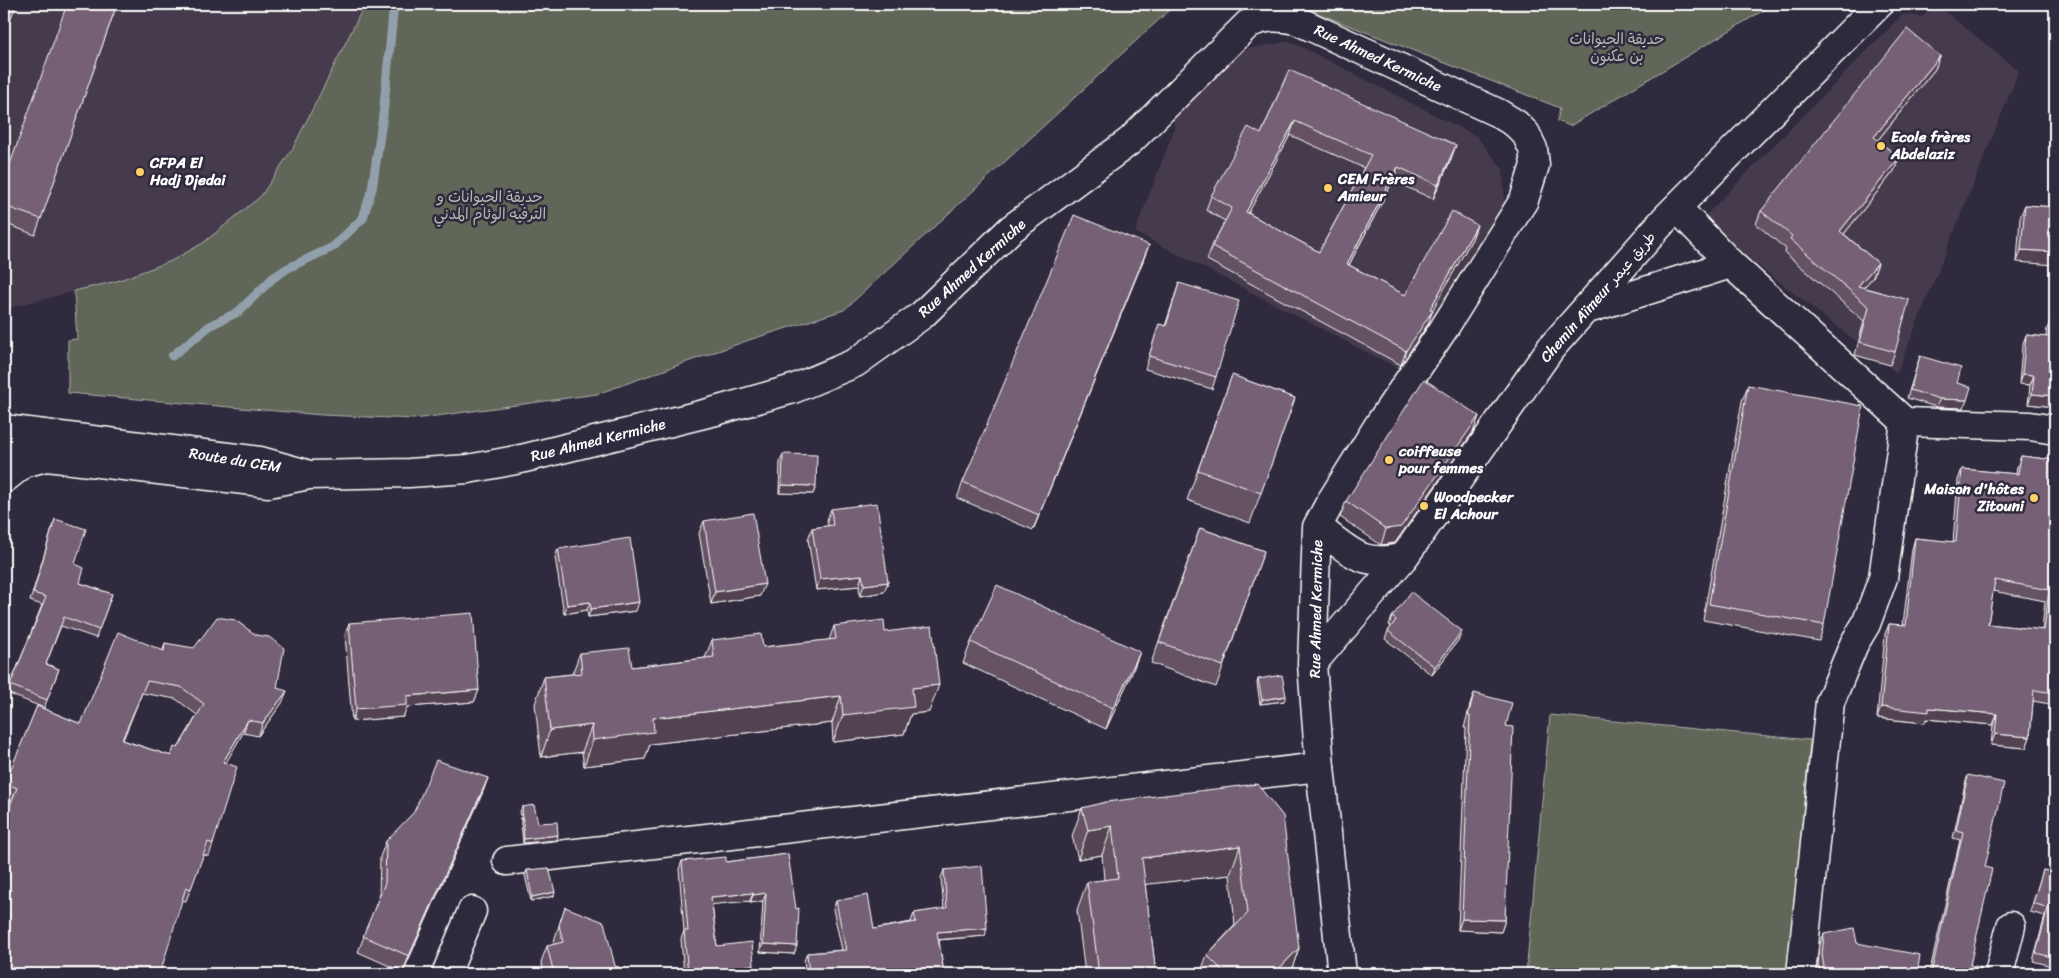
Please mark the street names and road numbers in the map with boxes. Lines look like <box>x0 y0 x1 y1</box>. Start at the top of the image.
street label: Rue Ahmed Kermiche <box>1310 17 1446 99</box>
street label: Rue Ahmed Kermiche <box>912 212 1032 324</box>
street label: Chemin Aïmeur طريق عيمر <box>1533 225 1663 369</box>
street label: Rue Ahmed Kermiche <box>528 411 668 469</box>
street label: Route du CEM <box>187 440 283 480</box>
street label: Rue Ahmed Kermiche <box>1302 540 1330 678</box>

